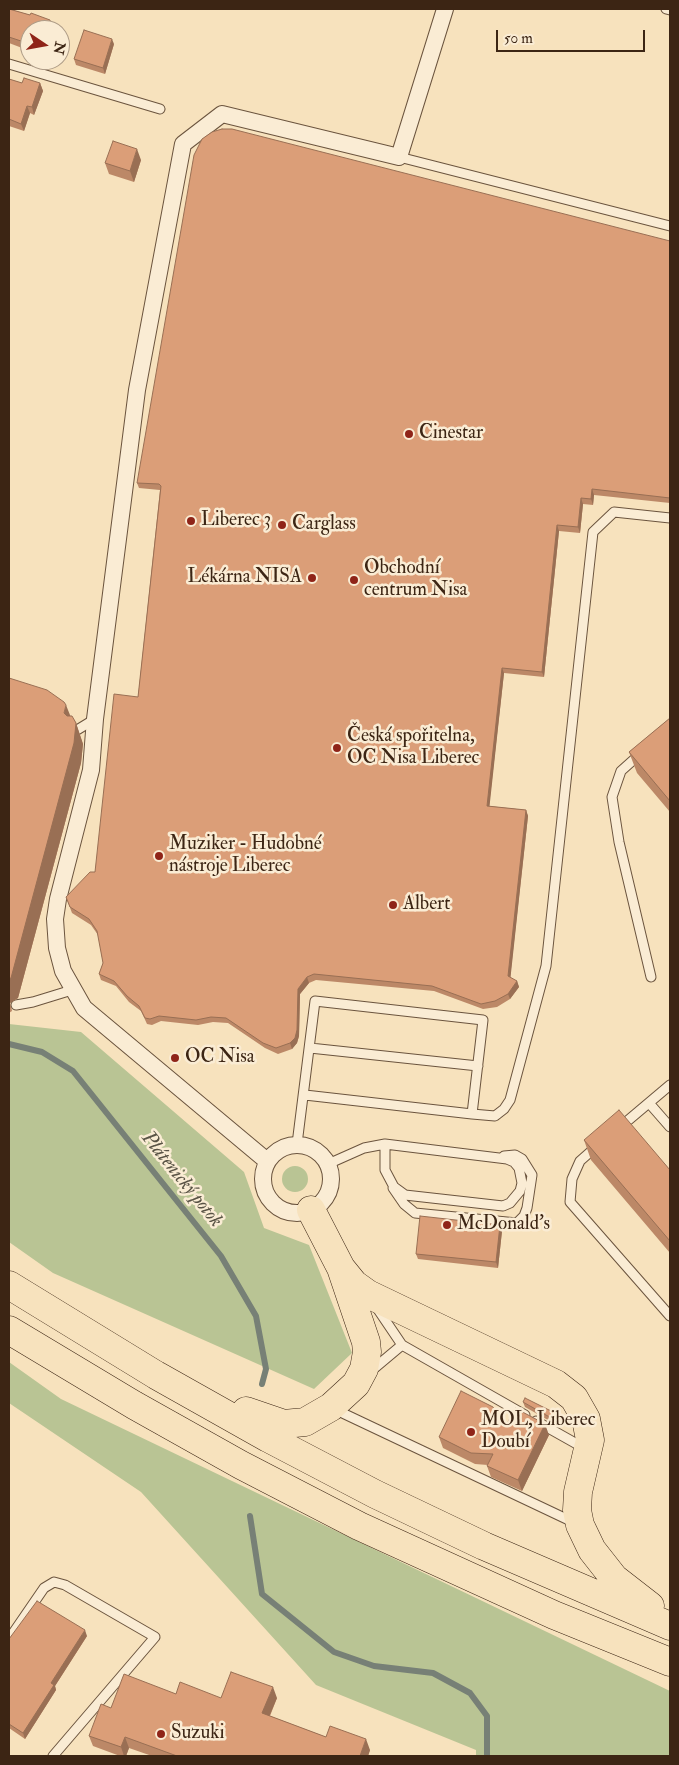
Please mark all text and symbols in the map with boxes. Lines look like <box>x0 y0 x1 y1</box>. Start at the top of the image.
north arrow <box>20 20 70 70</box>
scale bar <box>499 20 648 52</box>
text: 50 m <box>504 29 533 48</box>
text: N <box>50 40 69 56</box>
place label: Cinestar <box>419 423 483 445</box>
marker: Cinestar <box>403 428 415 440</box>
place label: Liberec 3 <box>201 510 271 532</box>
place label: Carglass <box>292 514 356 536</box>
marker: Liberec 3 <box>185 515 197 527</box>
marker: Carglass <box>276 519 288 531</box>
place label: Obchodní centrum Nisa <box>364 558 467 602</box>
place label: Lékárna NISA <box>188 567 302 589</box>
marker: Lékárna NISA <box>306 572 318 584</box>
marker: Obchodní centrum Nisa <box>348 574 360 586</box>
place label: Česká spořitelna, OC Nisa Liberec <box>347 726 479 770</box>
marker: Česká spořitelna, OC Nisa Liberec <box>331 742 343 754</box>
place label: Muziker - Hudobné nástroje Liberec <box>169 834 322 878</box>
marker: Muziker - Hudobné nástroje Liberec <box>153 850 165 862</box>
place label: Albert <box>403 894 450 916</box>
marker: Albert <box>387 899 399 911</box>
place label: OC Nisa <box>185 1047 255 1069</box>
marker: OC Nisa <box>169 1052 181 1064</box>
water label: Plátenický potok <box>135 1127 227 1233</box>
place label: McDonald's <box>457 1214 550 1236</box>
marker: McDonald's <box>441 1219 453 1231</box>
place label: MOL, Liberec Doubí <box>481 1410 595 1454</box>
marker: MOL, Liberec Doubí <box>465 1426 477 1438</box>
place label: Suzuki <box>171 1723 225 1745</box>
marker: Suzuki <box>155 1728 167 1740</box>

